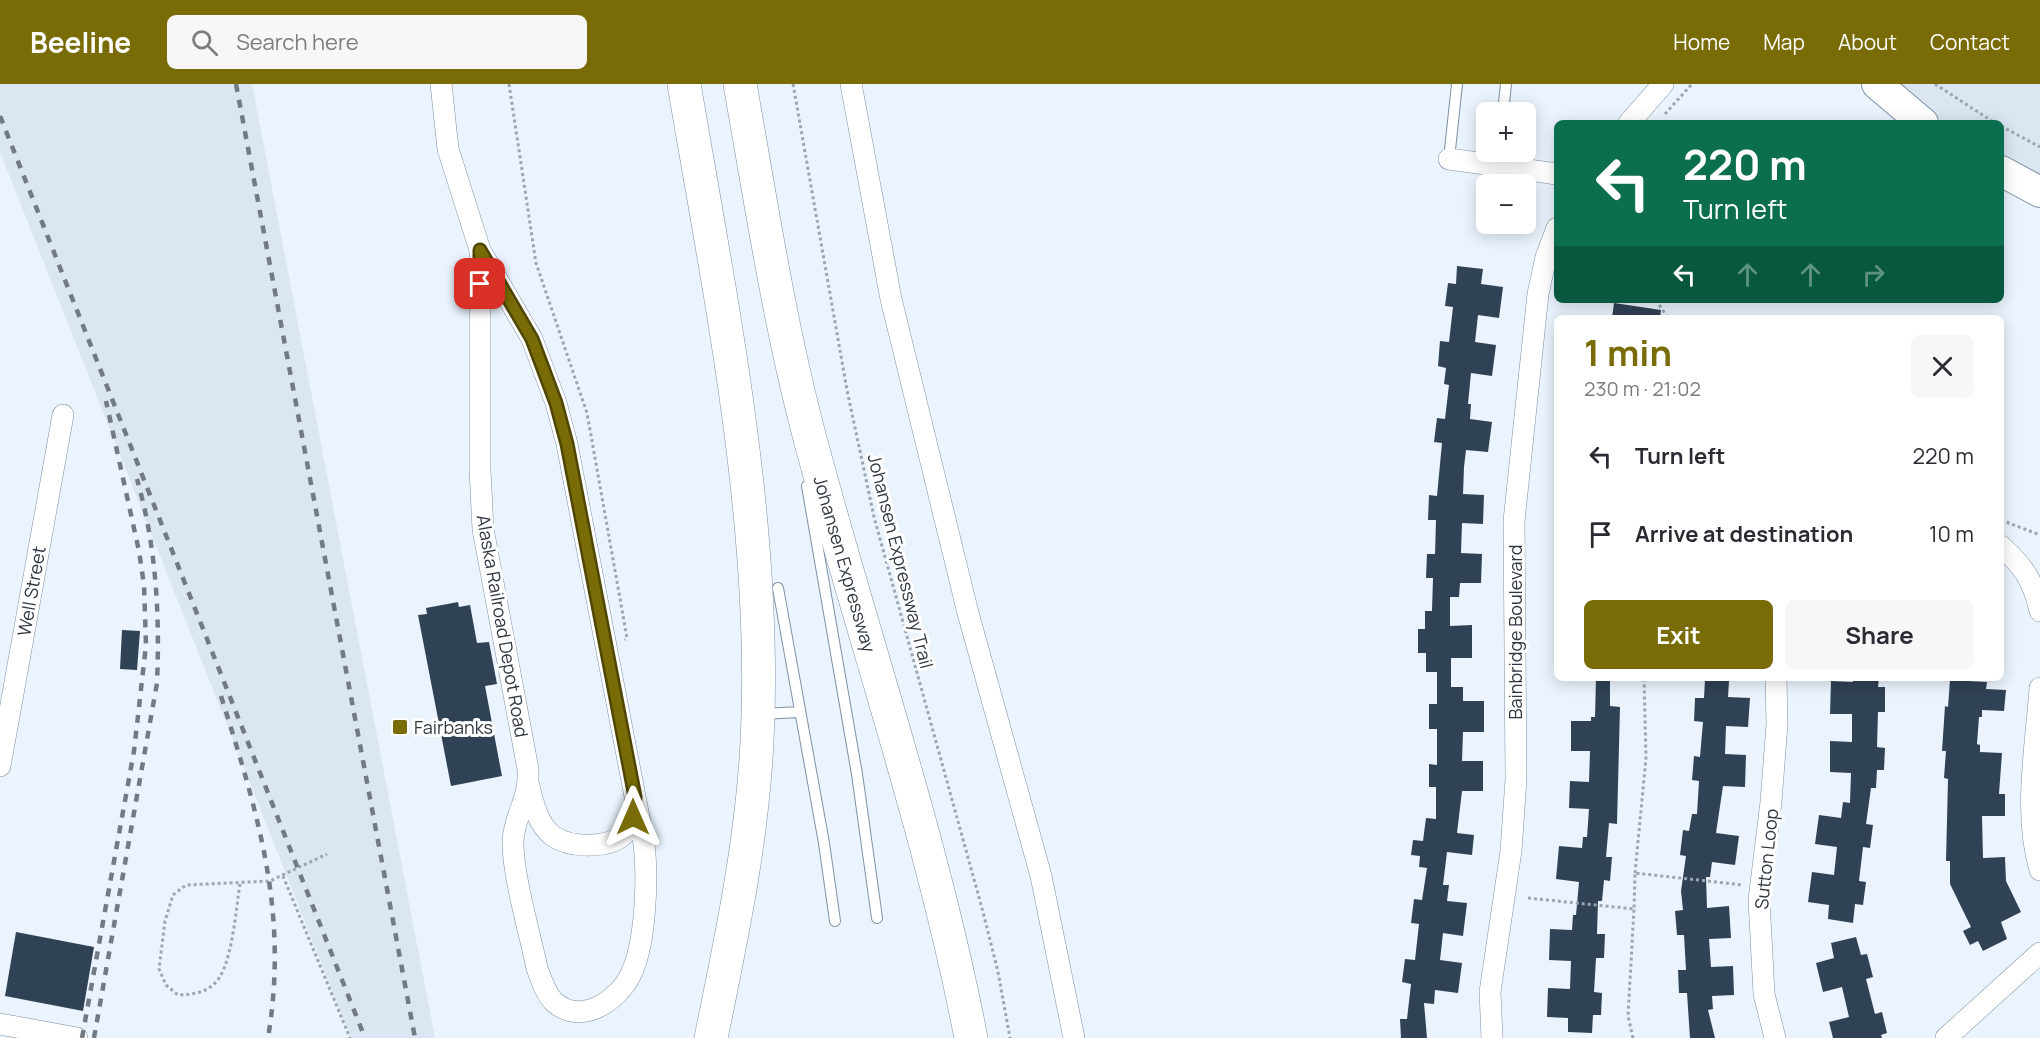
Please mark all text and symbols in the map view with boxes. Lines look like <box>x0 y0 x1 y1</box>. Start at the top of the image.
search box <box>167 15 587 69</box>
text: Beeline <box>30 23 131 61</box>
icon: search <box>188 26 221 59</box>
text: Search here <box>236 27 359 57</box>
text: Home <box>1673 28 1730 56</box>
text: Map <box>1763 28 1805 56</box>
text: About <box>1838 28 1897 56</box>
text: Contact <box>1930 28 2010 56</box>
map controls <box>1476 102 1536 234</box>
button: + <box>1476 102 1536 162</box>
text: 220 m <box>1683 135 1807 193</box>
icon: left <box>1584 144 1662 222</box>
button: − <box>1476 174 1536 234</box>
text: Turn left <box>1683 190 1787 227</box>
pin <box>454 258 505 309</box>
icon: left <box>1668 258 1701 291</box>
icon: ahead <box>1731 258 1764 291</box>
icon: ahead <box>1794 258 1827 291</box>
icon: right <box>1857 258 1890 291</box>
icon: arrive <box>463 267 496 300</box>
text: 1 min <box>1584 328 1672 377</box>
button: close <box>1911 335 1974 398</box>
text: 230 m · 21:02 <box>1584 375 1701 402</box>
icon: left <box>1584 440 1617 473</box>
text: Turn left <box>1635 441 1725 471</box>
text: 220 m <box>1912 441 1974 471</box>
street label: Johansen Expressway Trail <box>863 451 939 671</box>
street label: Johansen Expressway <box>808 473 882 655</box>
street label: Alaska Railroad Depot Road <box>472 513 534 739</box>
icon: arrive <box>1584 518 1617 551</box>
text: Arrive at destination <box>1635 519 1853 549</box>
text: 10 m <box>1929 519 1974 549</box>
street label: Well Street <box>11 544 51 638</box>
street label: Bainbridge Boulevard <box>1503 544 1527 720</box>
button: Exit <box>1584 600 1773 669</box>
button: Share <box>1785 600 1974 669</box>
place label: Fairbanks <box>414 715 493 739</box>
marker: Fairbanks <box>391 718 409 736</box>
position arrow <box>601 785 665 849</box>
street label: Sutton Loop <box>1749 807 1783 911</box>

